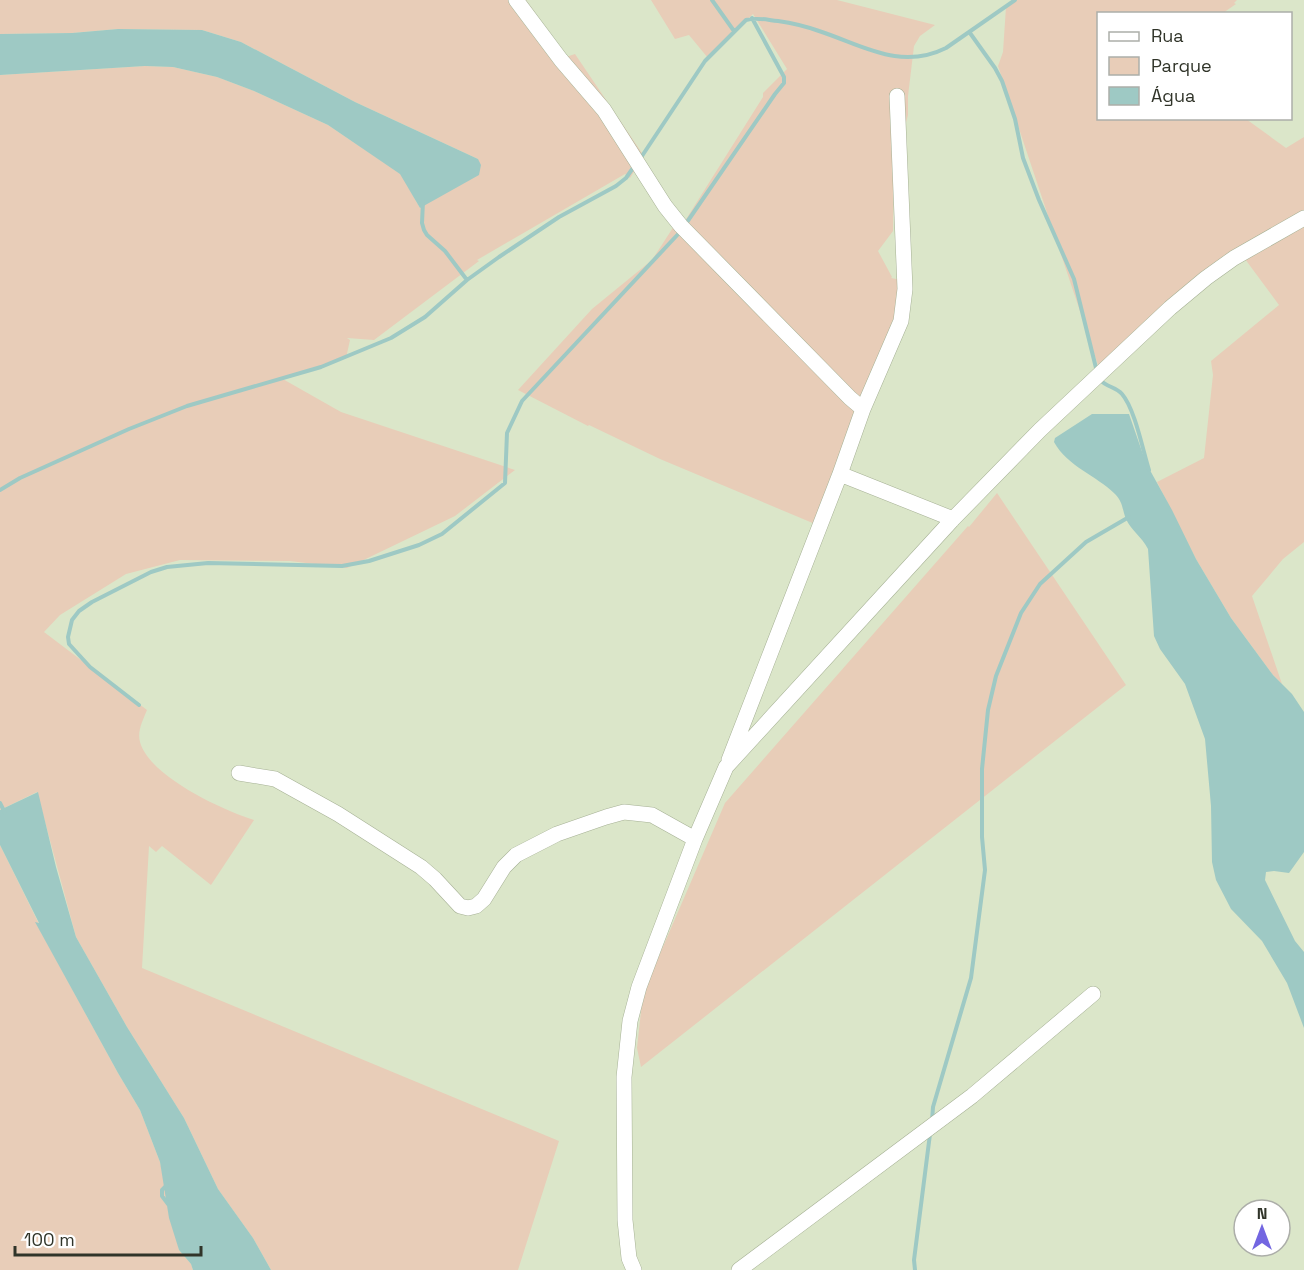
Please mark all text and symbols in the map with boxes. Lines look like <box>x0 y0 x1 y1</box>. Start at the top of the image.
legend <box>1097 12 1292 120</box>
text: Rua <box>1151 24 1184 47</box>
text: Parque <box>1151 54 1212 77</box>
text: Água <box>1151 84 1195 107</box>
north arrow <box>1232 1198 1292 1258</box>
text: N <box>1257 1203 1267 1224</box>
scale bar <box>15 1219 201 1257</box>
text: 100 m <box>24 1228 75 1251</box>

